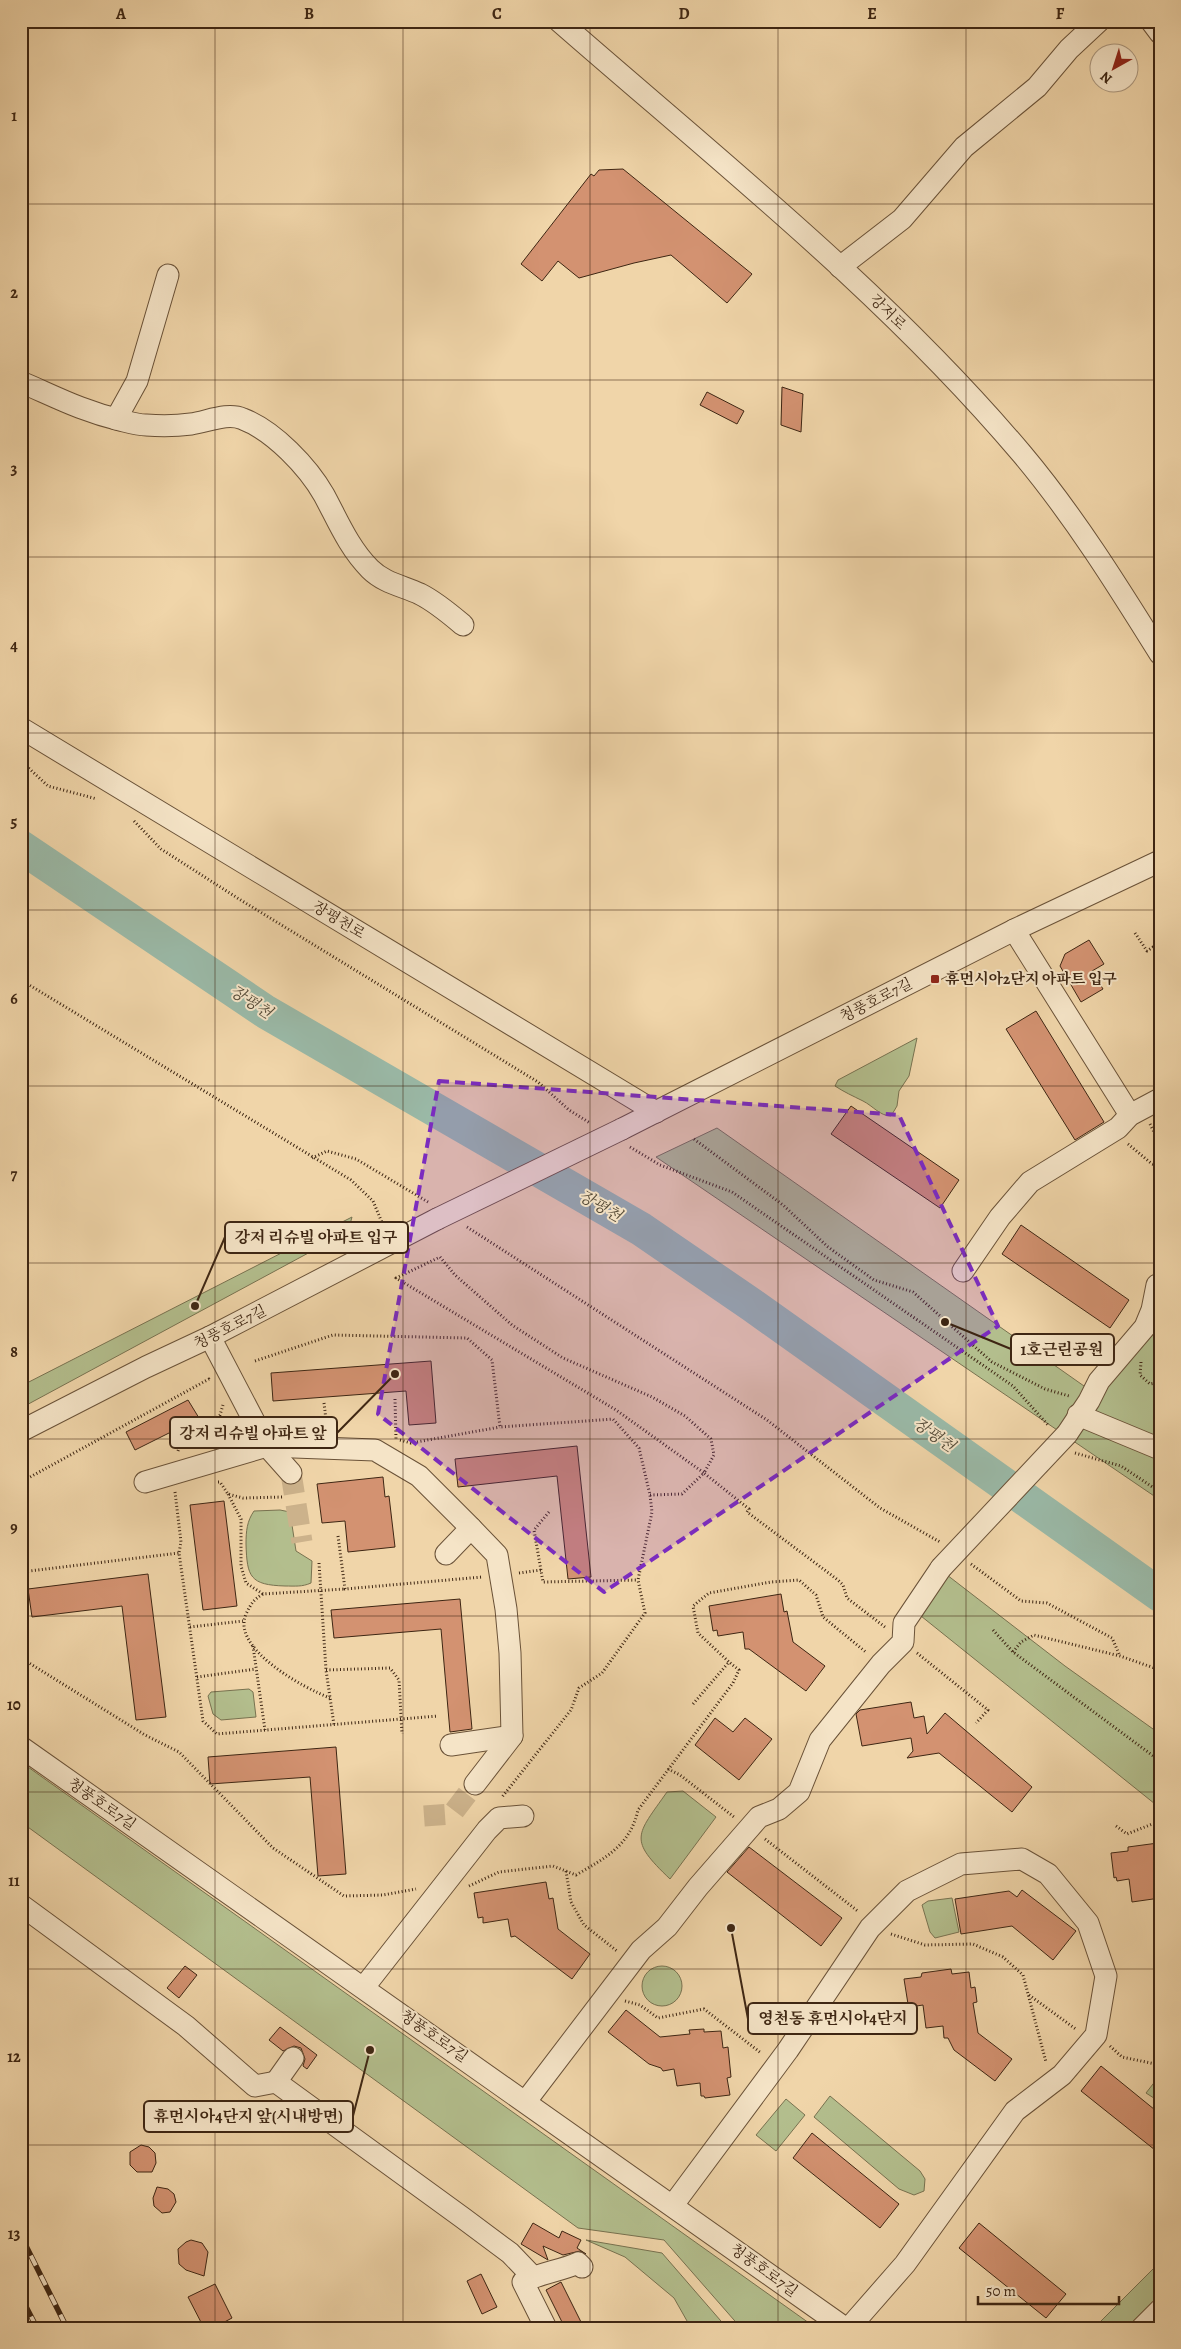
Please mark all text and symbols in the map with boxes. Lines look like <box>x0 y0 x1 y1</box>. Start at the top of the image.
text: A <box>115 3 127 25</box>
text: B <box>304 3 314 25</box>
text: C <box>492 3 502 25</box>
text: D <box>678 3 690 25</box>
text: E <box>867 3 877 25</box>
text: F <box>1056 3 1065 25</box>
north arrow <box>1088 42 1138 92</box>
text: N <box>1096 67 1116 88</box>
text: 1 <box>11 105 17 127</box>
text: 2 <box>10 282 18 304</box>
street label: 강저로 <box>865 290 911 335</box>
text: 3 <box>11 458 18 480</box>
text: 4 <box>10 635 18 657</box>
text: 5 <box>11 811 18 833</box>
street label: 장평천로 <box>309 897 369 944</box>
place label: 휴먼시아2단지 아파트 입구 <box>945 969 1117 989</box>
street label: 청풍호로7길 <box>836 973 916 1027</box>
marker: 휴먼시아2단지 아파트 입구 <box>929 973 941 985</box>
water label: 장평천 <box>226 980 278 1025</box>
text: 6 <box>10 988 18 1010</box>
text: 7 <box>11 1164 18 1186</box>
water label: 장평천 <box>574 1185 627 1228</box>
callout: 강저 리슈빌 아파트 입구 <box>225 1222 408 1253</box>
text: 강저 리슈빌 아파트 입구 <box>235 1227 398 1249</box>
street label: 청풍호로7길 <box>190 1300 270 1354</box>
callout: 1호근린공원 <box>1011 1334 1114 1365</box>
text: 1호근린공원 <box>1020 1339 1104 1361</box>
text: 8 <box>10 1341 18 1363</box>
water label: 장평천 <box>909 1413 961 1458</box>
callout: 강저 리슈빌 아파트 앞 <box>170 1417 337 1448</box>
text: 강저 리슈빌 아파트 앞 <box>179 1423 327 1445</box>
text: 9 <box>10 1517 18 1539</box>
text: 10 <box>7 1694 21 1716</box>
street label: 청풍호로7길 <box>64 1773 140 1835</box>
text: 11 <box>8 1870 20 1892</box>
callout: 영천동 휴먼시아4단지 <box>748 2003 917 2034</box>
street label: 청풍호로7길 <box>396 2005 472 2067</box>
text: 영천동 휴먼시아4단지 <box>758 2008 908 2030</box>
text: 12 <box>7 2046 21 2068</box>
callout: 휴먼시아4단지 앞(시내방면) <box>144 2101 353 2132</box>
text: 휴먼시아4단지 앞(시내방면) <box>153 2106 343 2128</box>
text: 13 <box>8 2223 20 2245</box>
street label: 청풍호로7길 <box>726 2239 802 2301</box>
scale bar <box>978 2274 1120 2306</box>
text: 50 m <box>986 2281 1016 2301</box>

